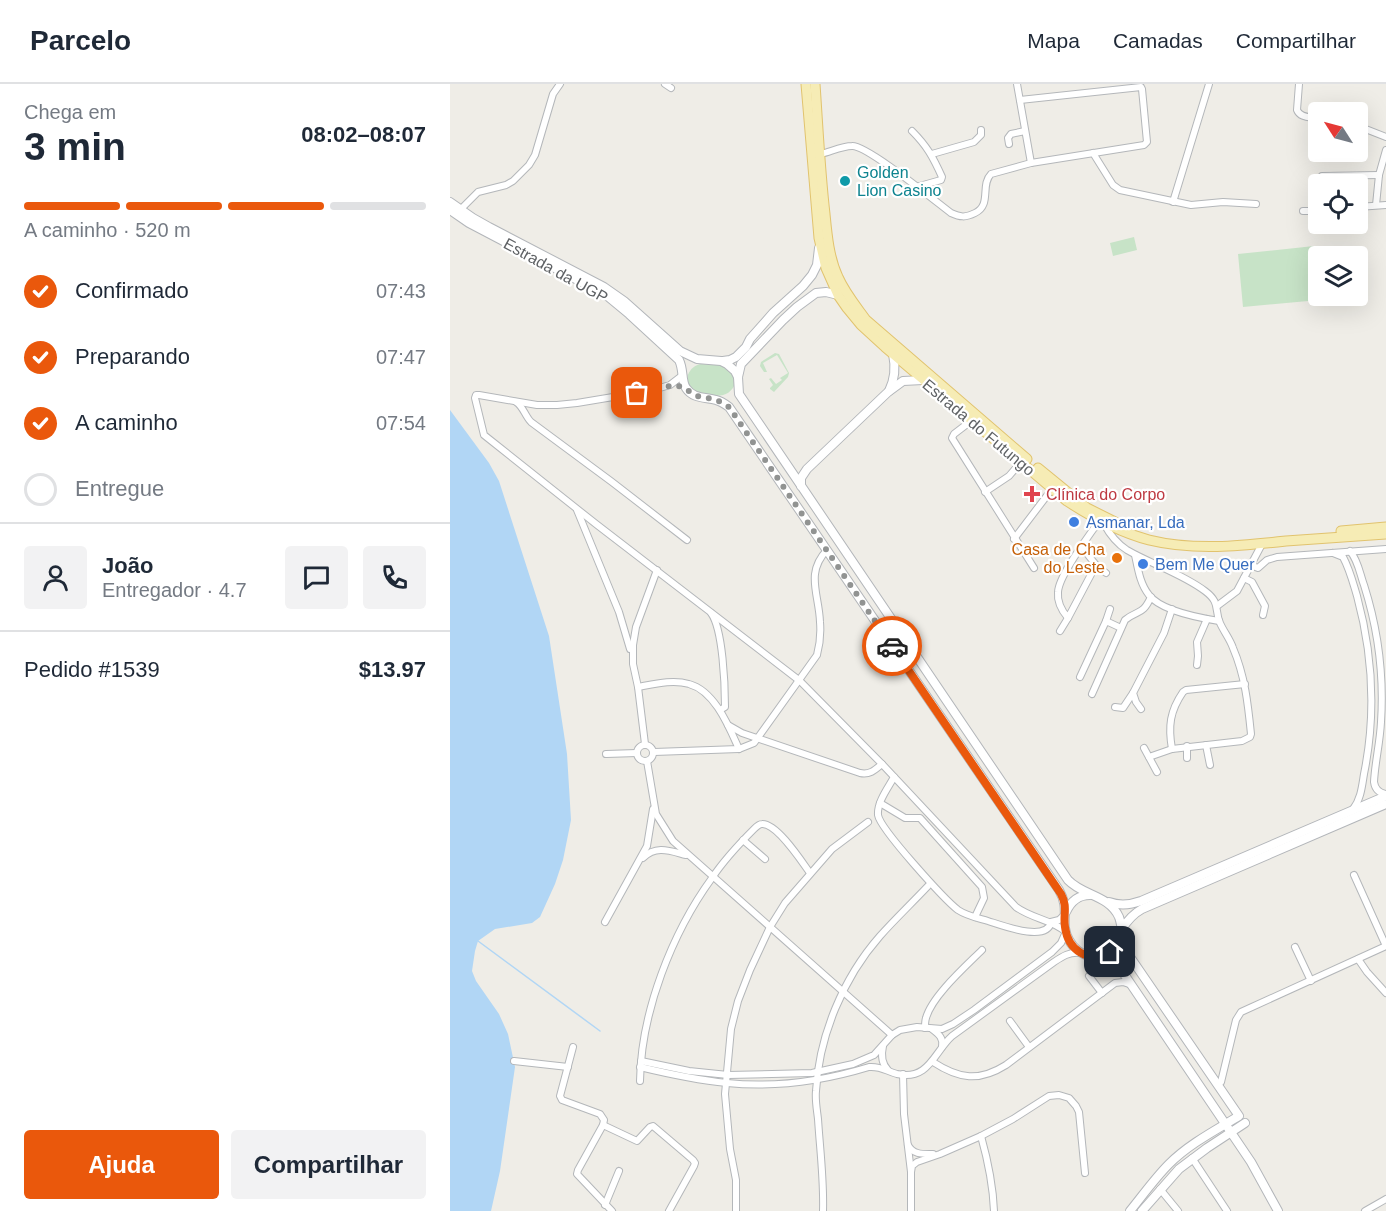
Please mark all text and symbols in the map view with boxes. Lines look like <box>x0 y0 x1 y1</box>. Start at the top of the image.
text: Parcelo <box>30 25 131 56</box>
text: Mapa <box>1027 29 1080 52</box>
text: Camadas <box>1113 29 1203 52</box>
text: Compartilhar <box>1236 29 1356 52</box>
text: Chega em <box>24 101 116 123</box>
north arrow <box>1308 102 1368 162</box>
map controls <box>1308 102 1368 306</box>
text: 08:02–08:07 <box>301 122 426 147</box>
text: 3 min <box>24 125 126 168</box>
place label: Golden Lion Casino <box>857 164 942 199</box>
marker: Golden Lion Casino <box>838 174 852 188</box>
button: locate <box>1308 174 1368 234</box>
text: A caminho · 520 m <box>24 219 191 241</box>
street label: Estrada da UGP <box>501 235 611 306</box>
button: layers <box>1308 246 1368 306</box>
icon: check <box>24 275 57 308</box>
text: Confirmado <box>75 278 189 303</box>
text: 07:43 <box>376 280 426 302</box>
icon: check <box>24 341 57 374</box>
text: Preparando <box>75 344 190 369</box>
text: 07:47 <box>376 346 426 368</box>
pin <box>611 367 662 418</box>
icon: bag <box>620 376 653 409</box>
street label: Estrada do Futungo <box>919 376 1038 479</box>
icon: check <box>24 407 57 440</box>
text: A caminho <box>75 410 178 435</box>
text: 07:54 <box>376 412 426 434</box>
text: Entregue <box>75 476 164 501</box>
marker: Clínica do Corpo <box>1023 485 1041 503</box>
place label: Clínica do Corpo <box>1046 486 1165 503</box>
place label: Asmanar, Lda <box>1086 514 1185 531</box>
marker: Asmanar, Lda <box>1067 515 1081 529</box>
place label: Casa de Cha do Leste <box>1012 541 1105 576</box>
button: person <box>24 546 87 609</box>
button: chat <box>285 546 348 609</box>
button: phone <box>363 546 426 609</box>
marker: Casa de Cha do Leste <box>1110 551 1124 565</box>
text: João <box>102 553 153 578</box>
place label: Bem Me Quer <box>1155 556 1255 573</box>
marker: Bem Me Quer <box>1136 557 1150 571</box>
text: Entregador · 4.7 <box>102 579 247 601</box>
courier <box>862 616 922 676</box>
icon: car <box>876 630 909 663</box>
text: Pedido #1539 <box>24 657 160 682</box>
text: $13.97 <box>359 657 426 682</box>
pin <box>1084 926 1135 977</box>
icon: home <box>1093 935 1126 968</box>
button: Ajuda <box>24 1130 219 1199</box>
button: Compartilhar <box>231 1130 426 1199</box>

